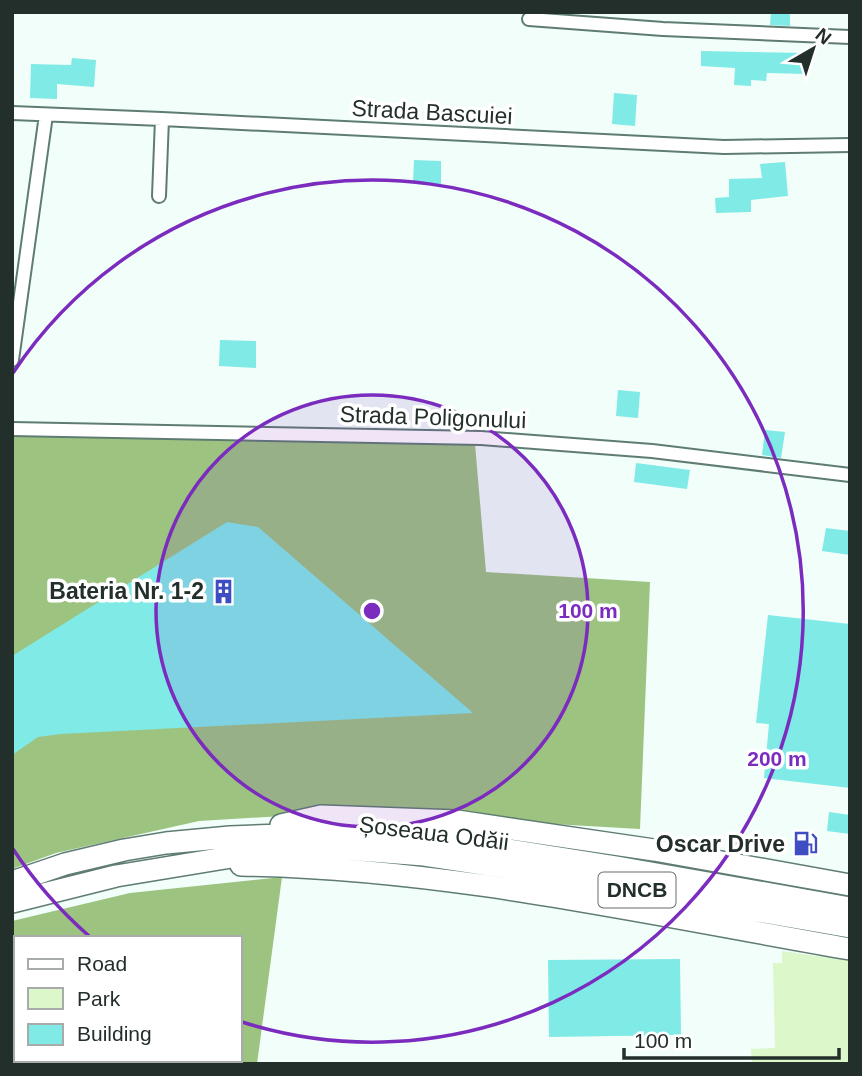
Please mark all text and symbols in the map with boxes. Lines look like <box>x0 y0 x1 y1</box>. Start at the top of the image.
north arrow <box>778 14 848 84</box>
text: N <box>811 24 835 49</box>
street label: Strada Bascuiei <box>351 95 513 129</box>
street label: Strada Poligonului <box>339 401 527 433</box>
building icon: Bateria Nr. 1-2 <box>210 577 238 605</box>
place label: Bateria Nr. 1-2 <box>49 578 204 604</box>
centre of rings <box>360 599 384 623</box>
text: 100 m <box>558 599 618 622</box>
text: 200 m <box>747 747 807 770</box>
street label: Șoseaua Odăii <box>358 811 510 855</box>
fuel station icon: Oscar Drive <box>791 830 819 858</box>
place label: Oscar Drive <box>656 831 785 857</box>
road number: DNCB <box>598 872 676 908</box>
legend <box>14 936 242 1062</box>
text: Road <box>77 952 127 975</box>
text: Park <box>77 987 121 1010</box>
scale bar <box>624 1016 839 1060</box>
text: Building <box>77 1022 152 1045</box>
text: 100 m <box>634 1029 692 1052</box>

